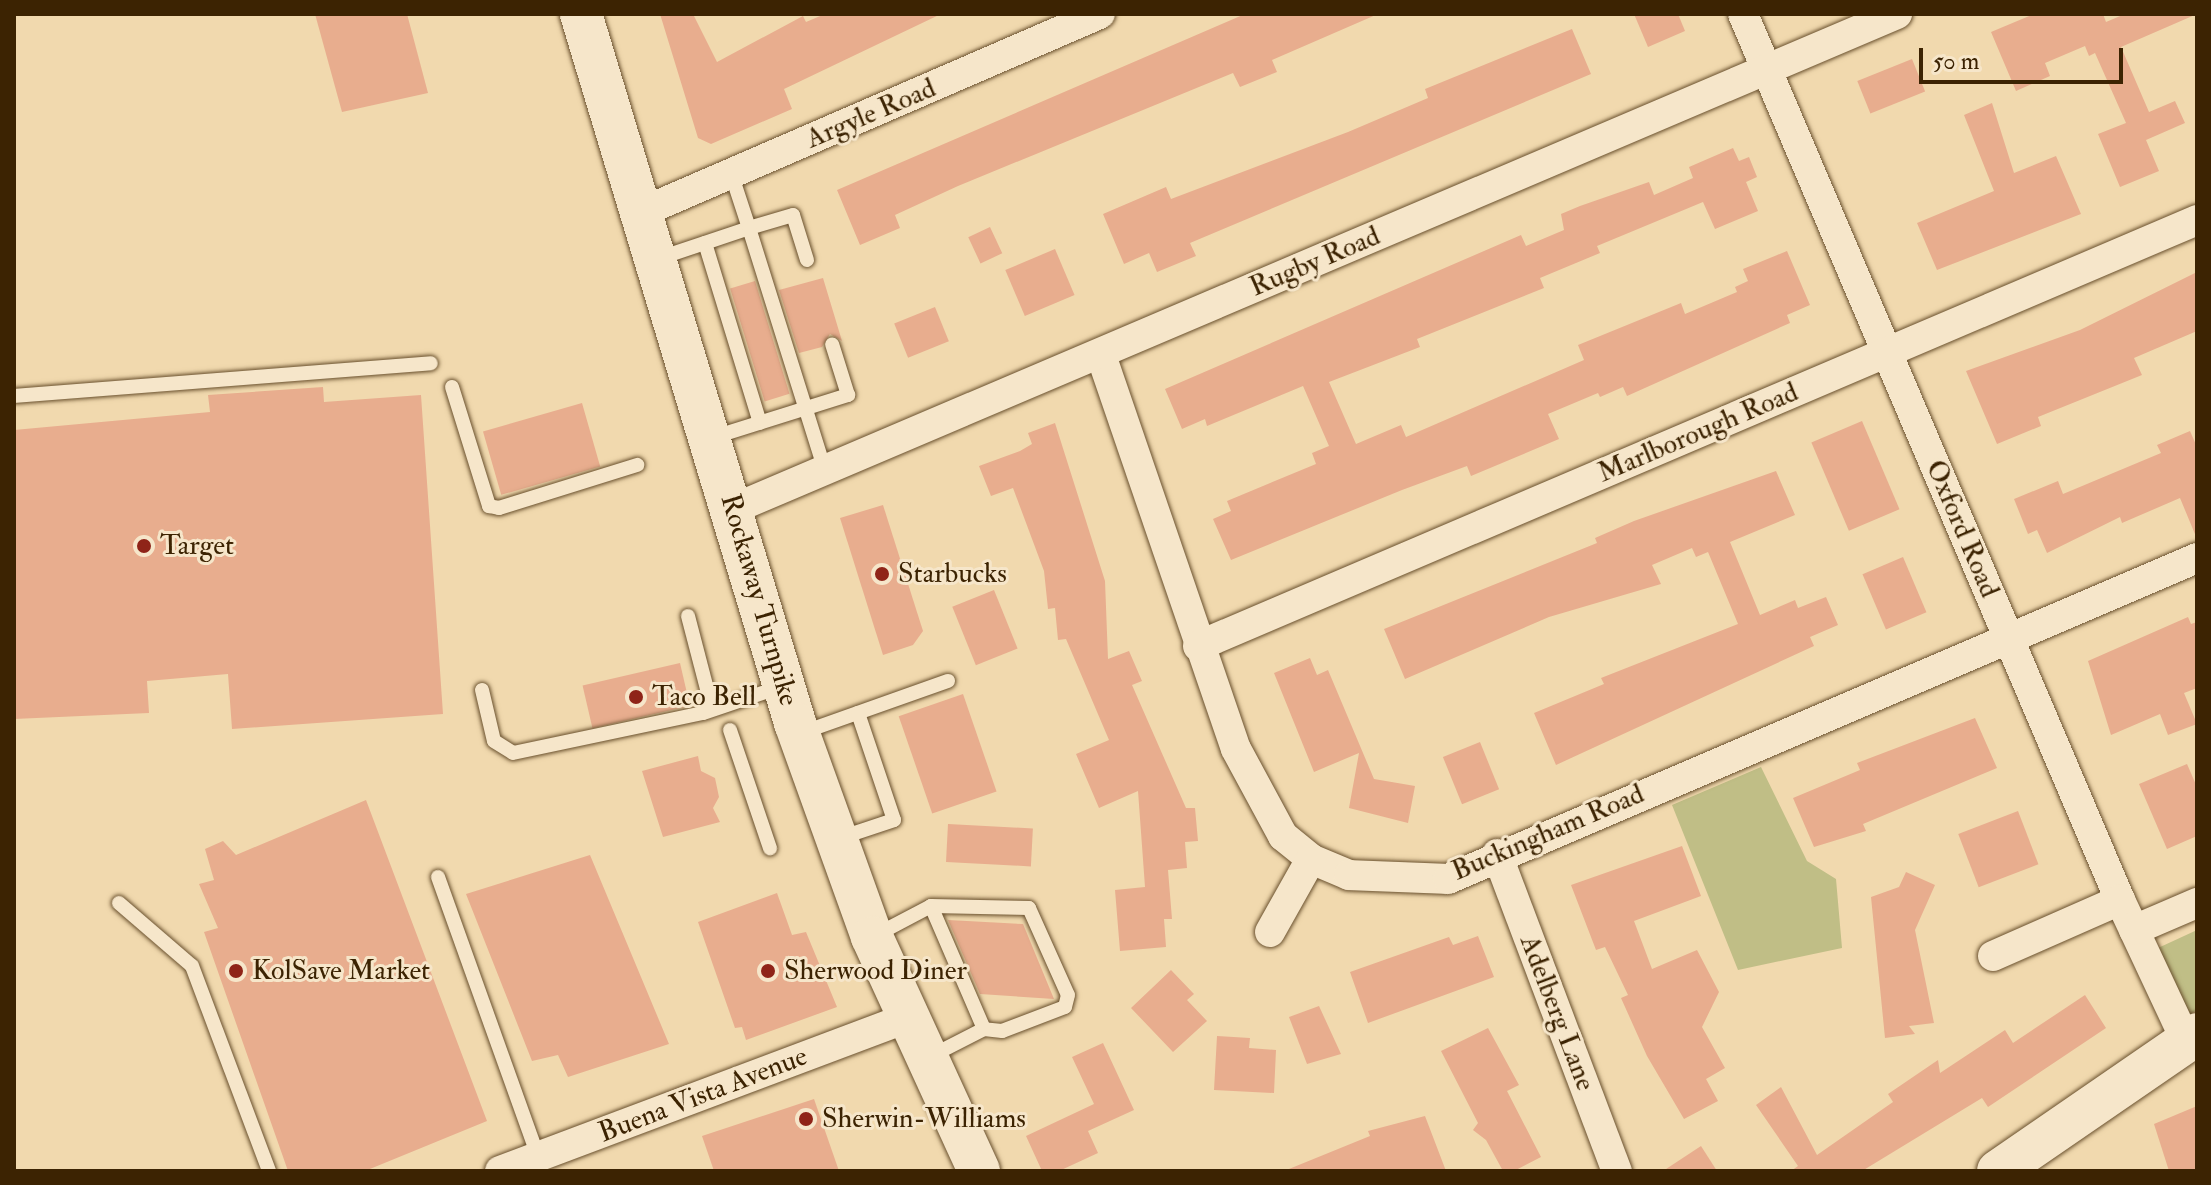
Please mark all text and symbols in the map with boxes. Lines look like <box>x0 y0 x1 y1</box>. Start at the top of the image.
scale bar <box>1923 32 2127 82</box>
text: 50 m <box>1933 46 1979 77</box>
street label: Argyle Road <box>801 72 941 156</box>
street label: Rugby Road <box>1245 220 1385 304</box>
street label: Marlborough Road <box>1593 376 1803 490</box>
street label: Oxford Road <box>1918 455 2006 603</box>
street label: Rockaway Turnpike <box>713 490 805 710</box>
place label: Target <box>160 529 234 563</box>
marker: Target <box>135 537 153 555</box>
place label: Starbucks <box>898 557 1007 591</box>
marker: Starbucks <box>873 565 891 583</box>
place label: Taco Bell <box>652 680 756 714</box>
marker: Taco Bell <box>627 688 645 706</box>
street label: Buckingham Road <box>1447 777 1649 889</box>
street label: Adelberg Lane <box>1512 931 1602 1095</box>
place label: KolSave Market <box>252 954 430 988</box>
place label: Sherwood Diner <box>784 954 967 988</box>
marker: KolSave Market <box>227 962 245 980</box>
marker: Sherwood Diner <box>759 962 777 980</box>
street label: Buena Vista Avenue <box>594 1040 812 1150</box>
place label: Sherwin-Williams <box>822 1102 1026 1136</box>
marker: Sherwin-Williams <box>797 1110 815 1128</box>

